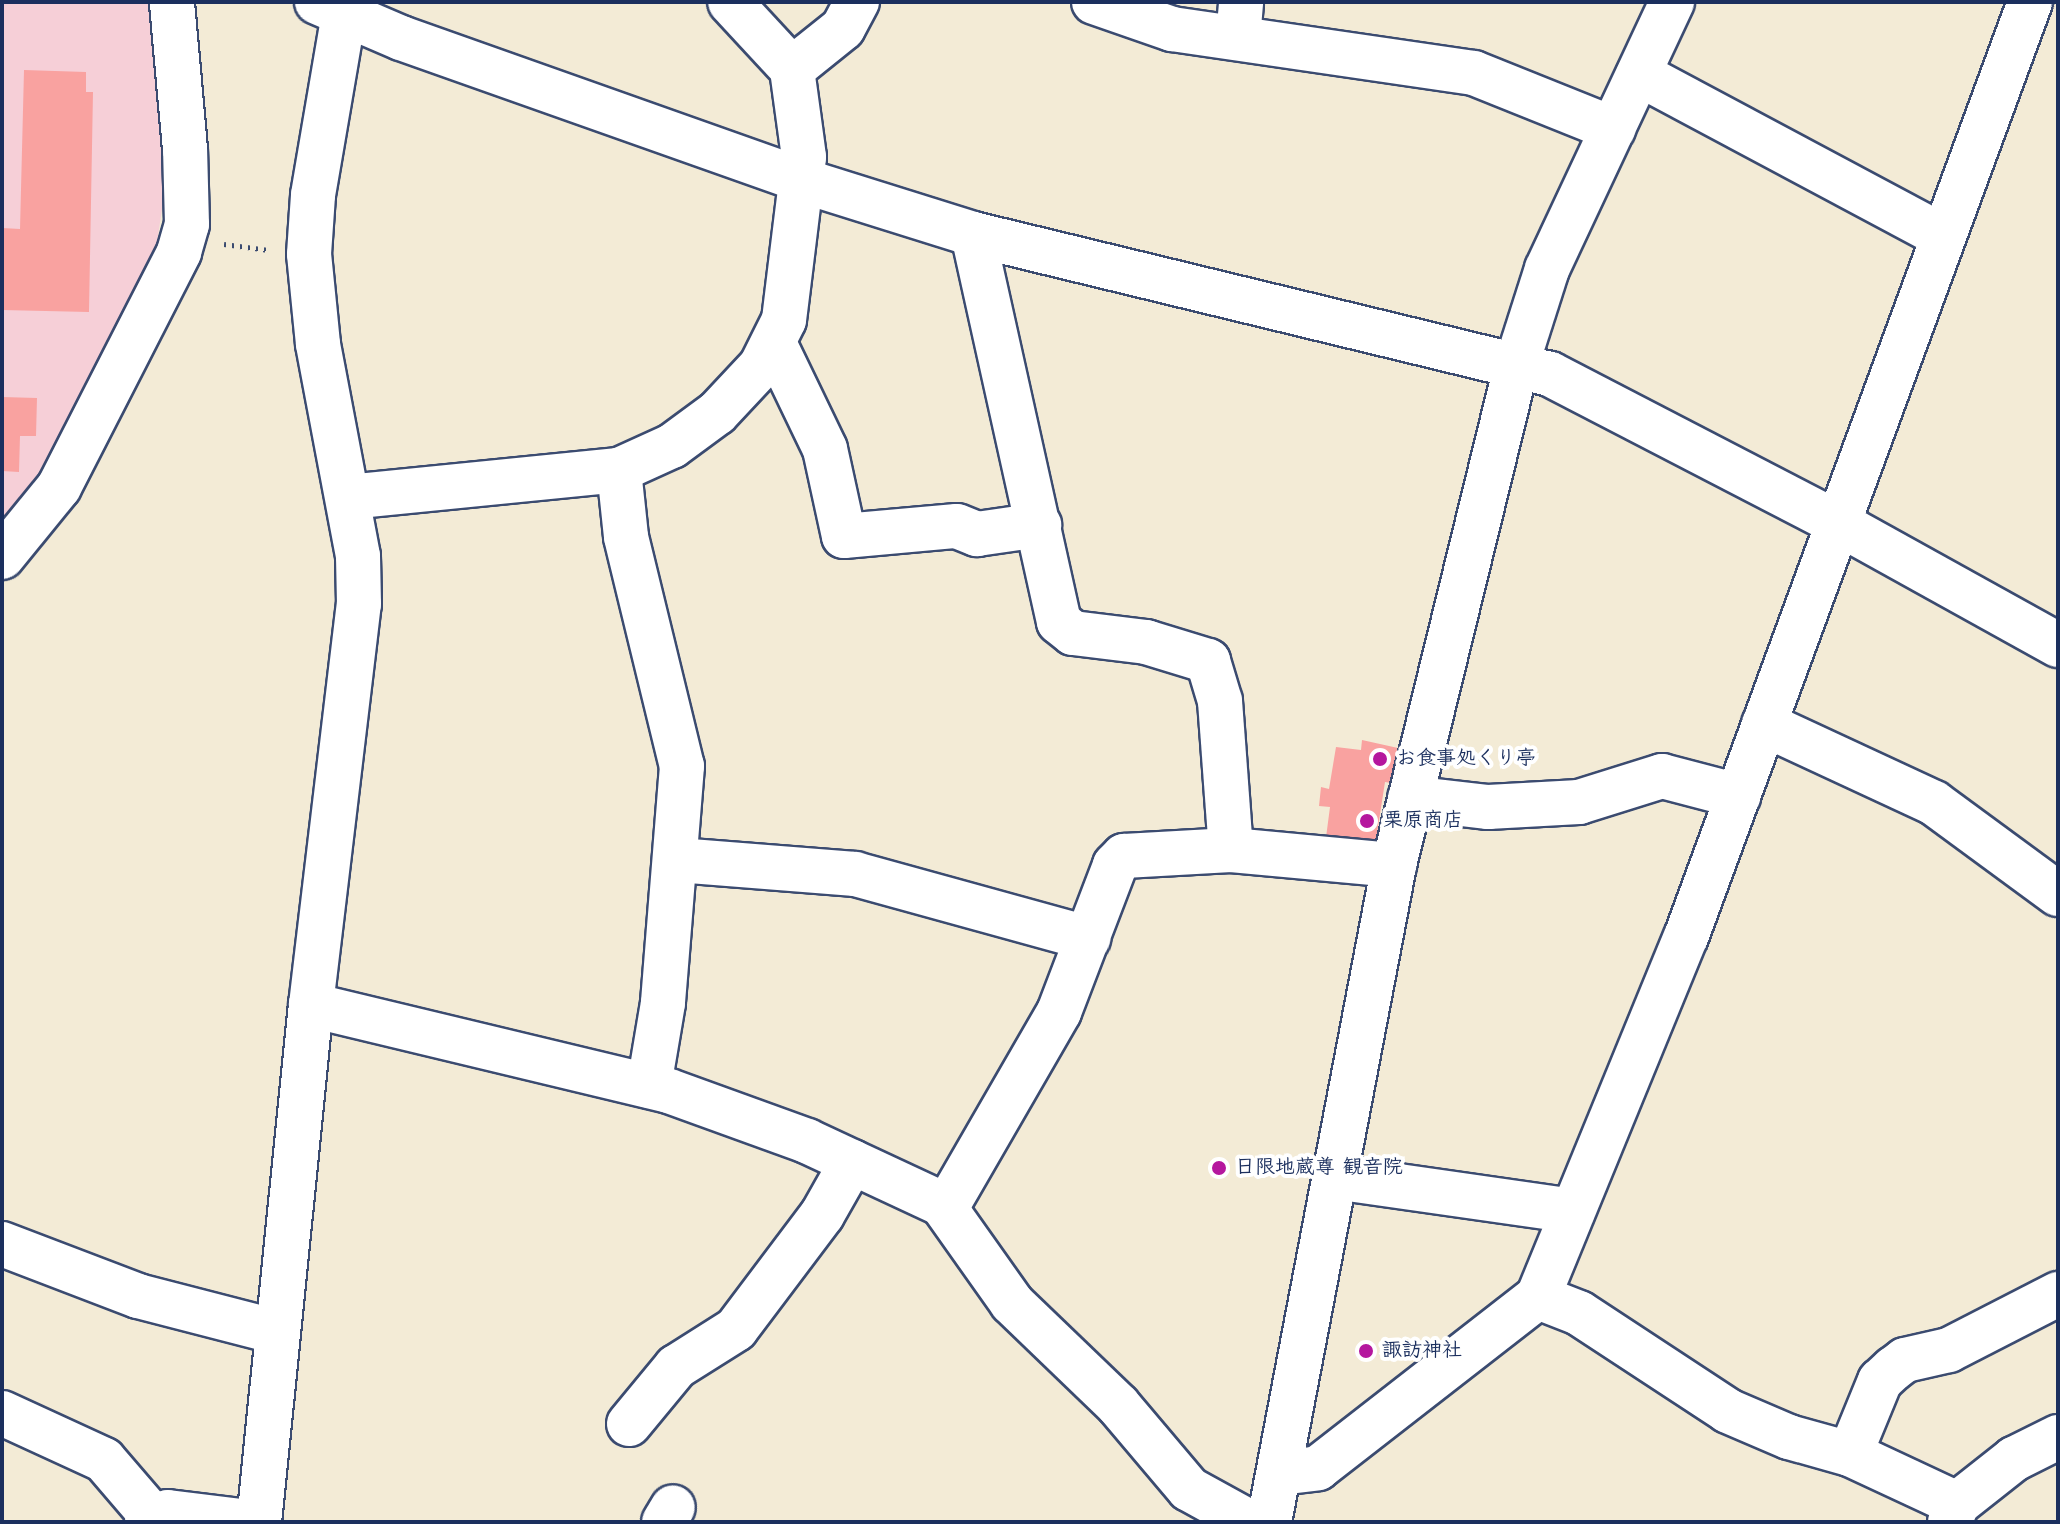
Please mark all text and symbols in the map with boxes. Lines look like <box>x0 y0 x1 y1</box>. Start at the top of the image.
place label: お食事処くり亭 <box>1396 747 1536 771</box>
marker: お食事処くり亭 <box>1371 750 1389 768</box>
place label: 栗原商店 <box>1383 809 1463 833</box>
marker: 栗原商店 <box>1358 812 1376 830</box>
place label: 日限地蔵尊 観音院 <box>1235 1156 1403 1180</box>
marker: 日限地蔵尊 観音院 <box>1210 1159 1228 1177</box>
place label: 諏訪神社 <box>1382 1339 1462 1363</box>
marker: 諏訪神社 <box>1357 1342 1375 1360</box>

